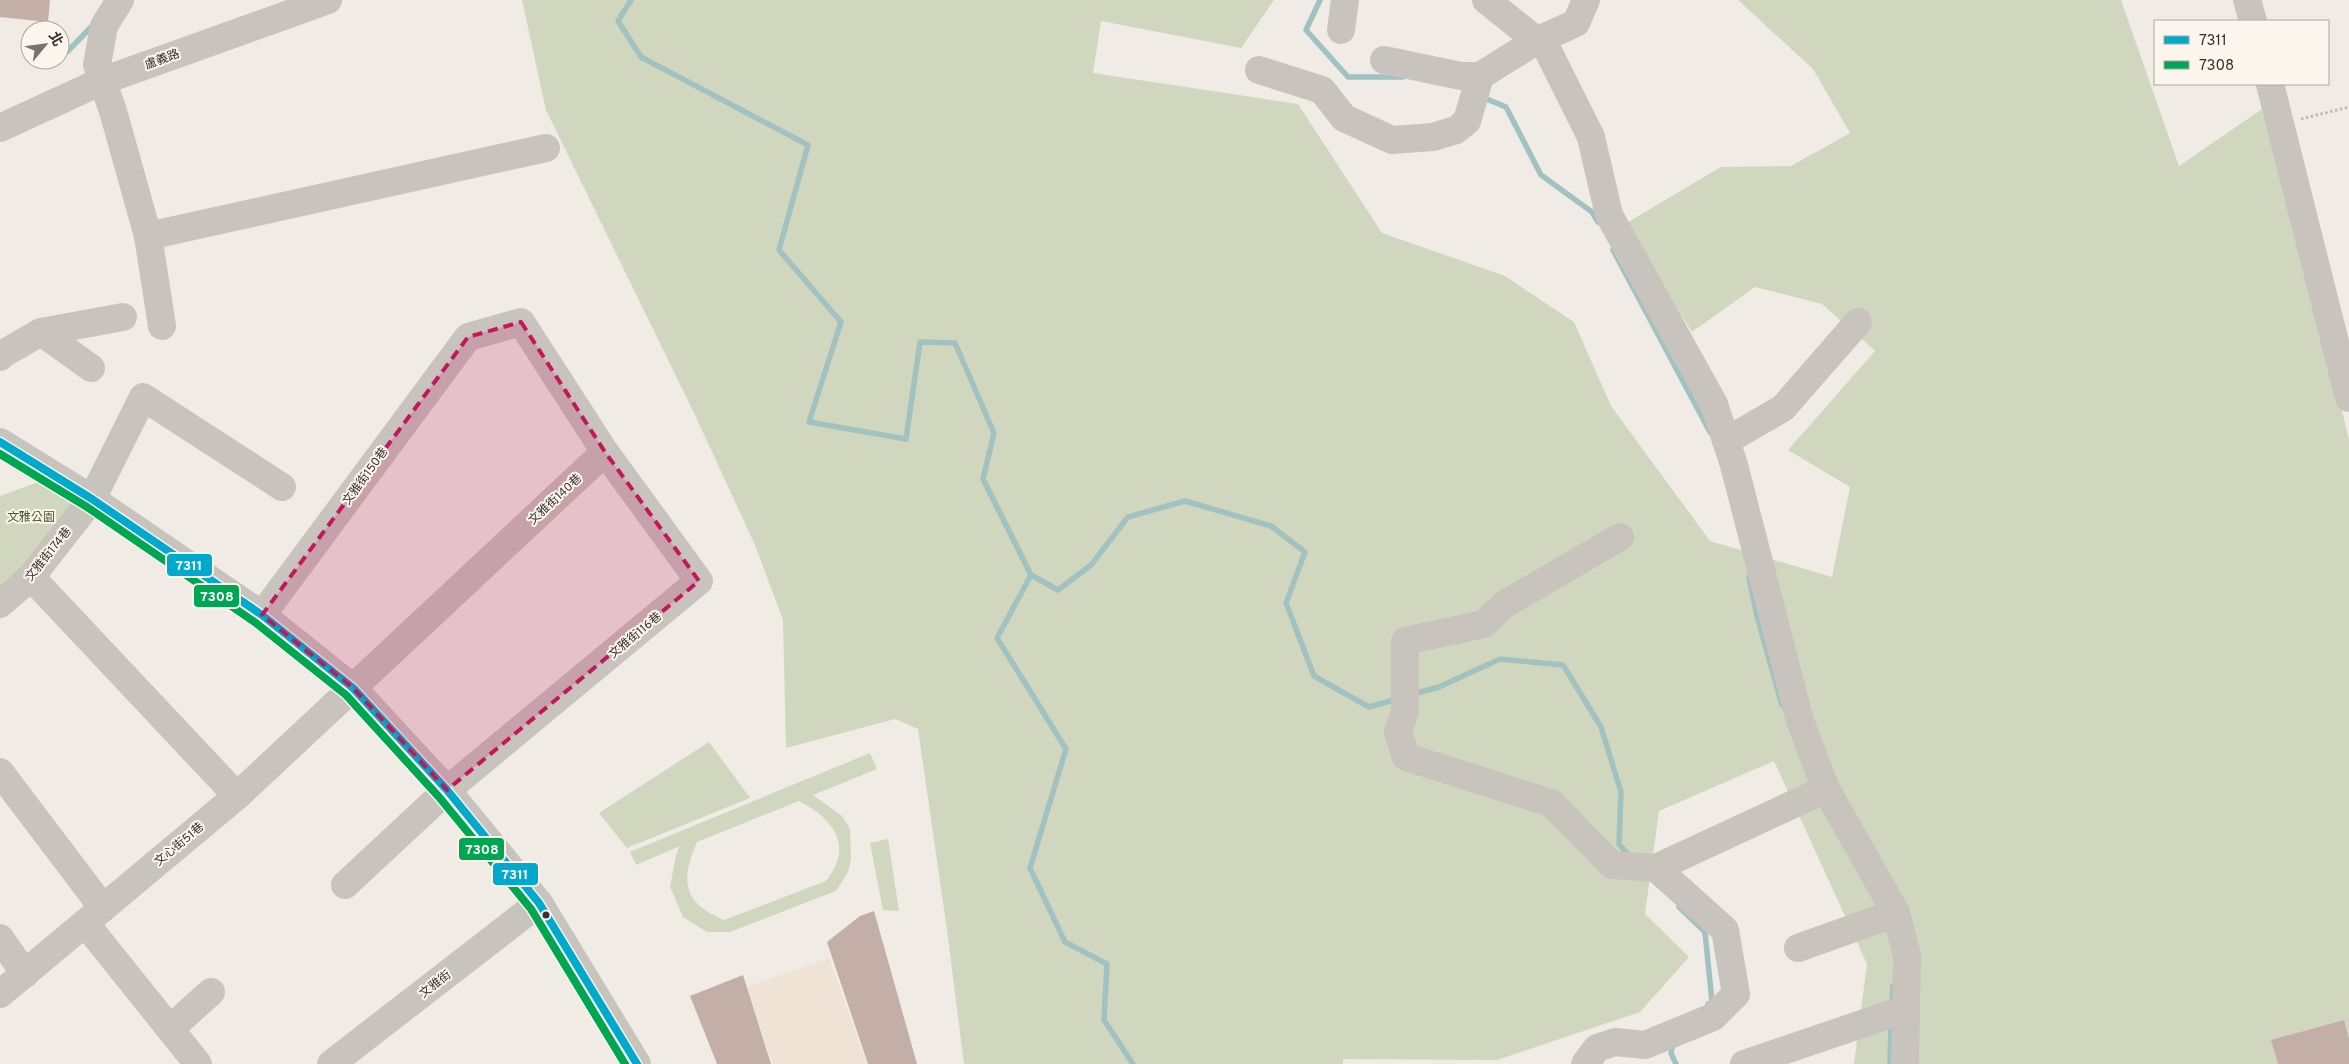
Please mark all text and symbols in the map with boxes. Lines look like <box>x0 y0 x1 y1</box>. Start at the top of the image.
north arrow <box>20 20 70 70</box>
legend <box>2154 20 2329 85</box>
text: 北 <box>44 29 66 50</box>
text: 7311 <box>2199 32 2227 51</box>
street label: 盧義路 <box>143 46 182 74</box>
text: 7308 <box>2199 57 2234 76</box>
street label: 文雅街150巷 <box>339 445 392 509</box>
street label: 文雅街140巷 <box>526 471 586 529</box>
park label: 文雅公園 <box>7 510 55 526</box>
street label: 文雅街174巷 <box>22 524 75 585</box>
line badge: 7311 <box>166 553 213 577</box>
text: 7311 <box>176 558 202 575</box>
line badge: 7308 <box>193 584 240 608</box>
text: 7308 <box>200 589 234 606</box>
street label: 文雅街116巷 <box>606 609 665 663</box>
street label: 文心街51巷 <box>152 819 208 870</box>
line badge: 7308 <box>458 837 505 861</box>
text: 7308 <box>465 842 499 859</box>
line badge: 7311 <box>492 862 539 886</box>
text: 7311 <box>502 867 528 884</box>
unlabelled marker <box>541 910 551 920</box>
street label: 文雅街 <box>417 967 455 1002</box>

